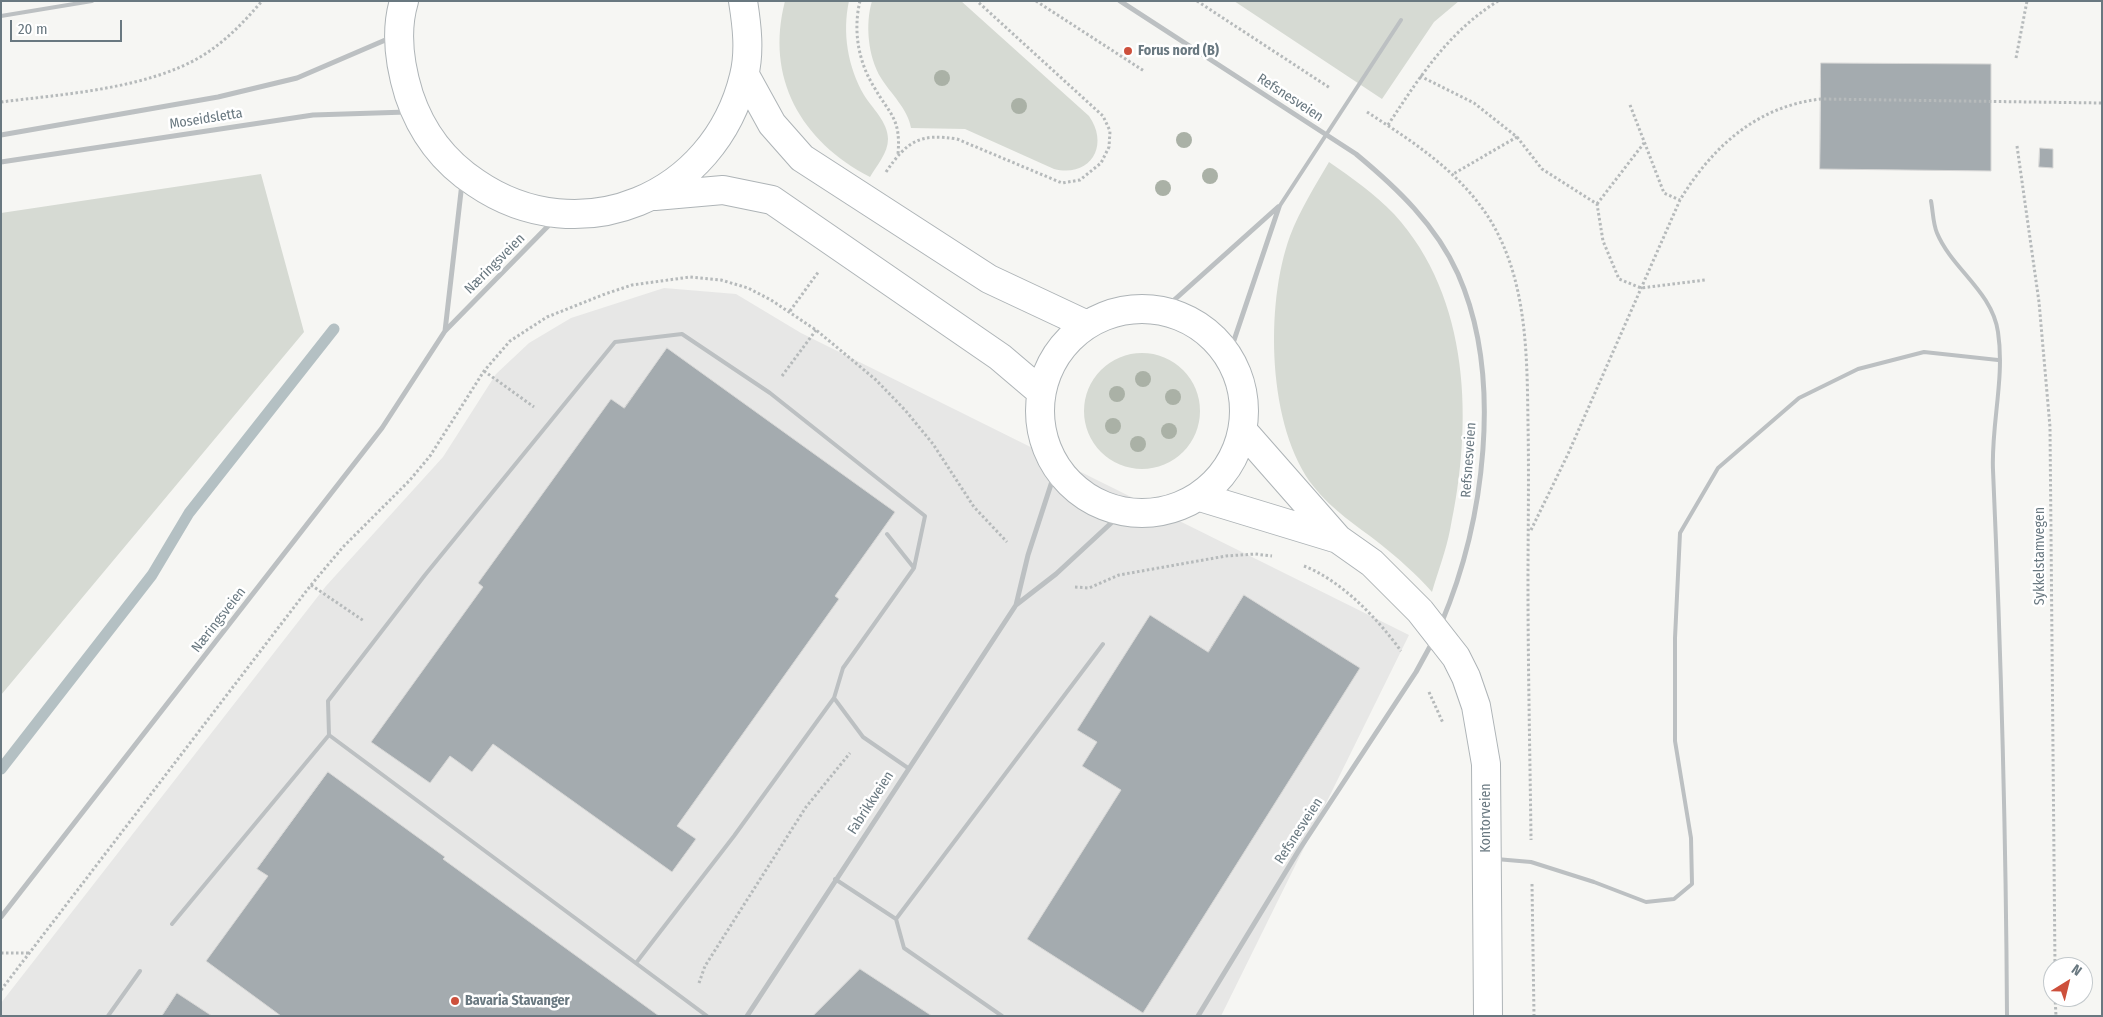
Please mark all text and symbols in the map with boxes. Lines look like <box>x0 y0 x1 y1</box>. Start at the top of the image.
scale bar <box>12 10 125 42</box>
text: 20 m <box>18 20 48 38</box>
place label: Forus nord (B) <box>1138 43 1219 59</box>
marker: Forus nord (B) <box>1122 45 1134 57</box>
street label: Refsnesveien <box>1254 70 1326 126</box>
street label: Moseidsletta <box>168 105 244 133</box>
street label: Næringsveien <box>461 230 529 298</box>
street label: Refsnesveien <box>1458 422 1480 498</box>
street label: Sykkelstamvegen <box>2032 507 2048 605</box>
street label: Næringsveien <box>188 584 250 656</box>
street label: Fabrikkveien <box>844 768 898 838</box>
street label: Kontorveien <box>1478 783 1494 853</box>
street label: Refsnesveien <box>1271 795 1327 867</box>
north arrow <box>2043 957 2093 1007</box>
text: N <box>2068 961 2085 980</box>
place label: Bavaria Stavanger <box>465 993 570 1009</box>
marker: Bavaria Stavanger <box>449 995 461 1007</box>

